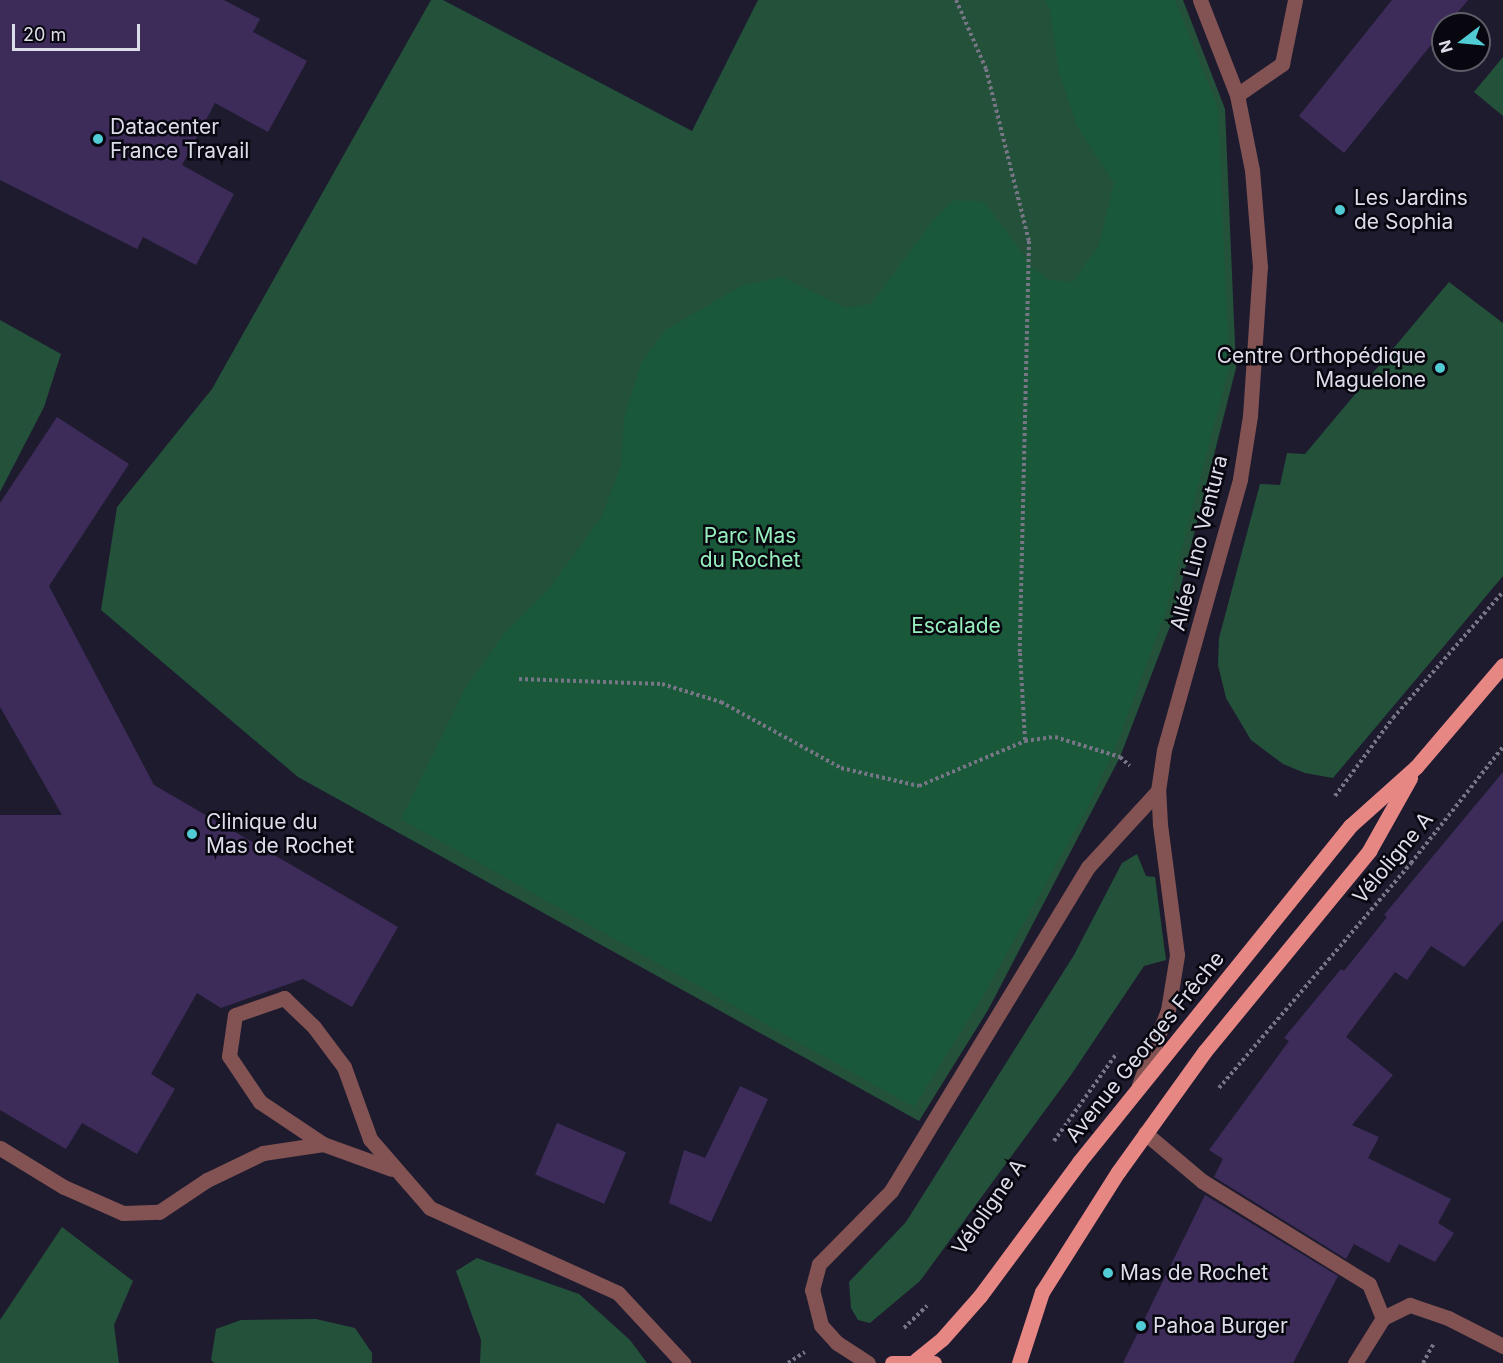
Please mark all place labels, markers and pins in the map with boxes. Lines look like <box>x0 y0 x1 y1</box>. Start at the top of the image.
place label: Datacenter France Travail <box>110 114 249 164</box>
marker: Datacenter France Travail <box>91 132 105 146</box>
place label: Les Jardins de Sophia <box>1354 185 1468 235</box>
marker: Les Jardins de Sophia <box>1331 201 1349 219</box>
place label: Centre Orthopédique Maguelone <box>1217 343 1426 393</box>
marker: Centre Orthopédique Maguelone <box>1431 359 1449 377</box>
place label: Clinique du Mas de Rochet <box>206 809 354 859</box>
marker: Clinique du Mas de Rochet <box>183 825 201 843</box>
place label: Mas de Rochet <box>1120 1260 1268 1286</box>
marker: Mas de Rochet <box>1101 1266 1115 1280</box>
place label: Pahoa Burger <box>1153 1313 1288 1339</box>
marker: Pahoa Burger <box>1134 1319 1148 1333</box>

